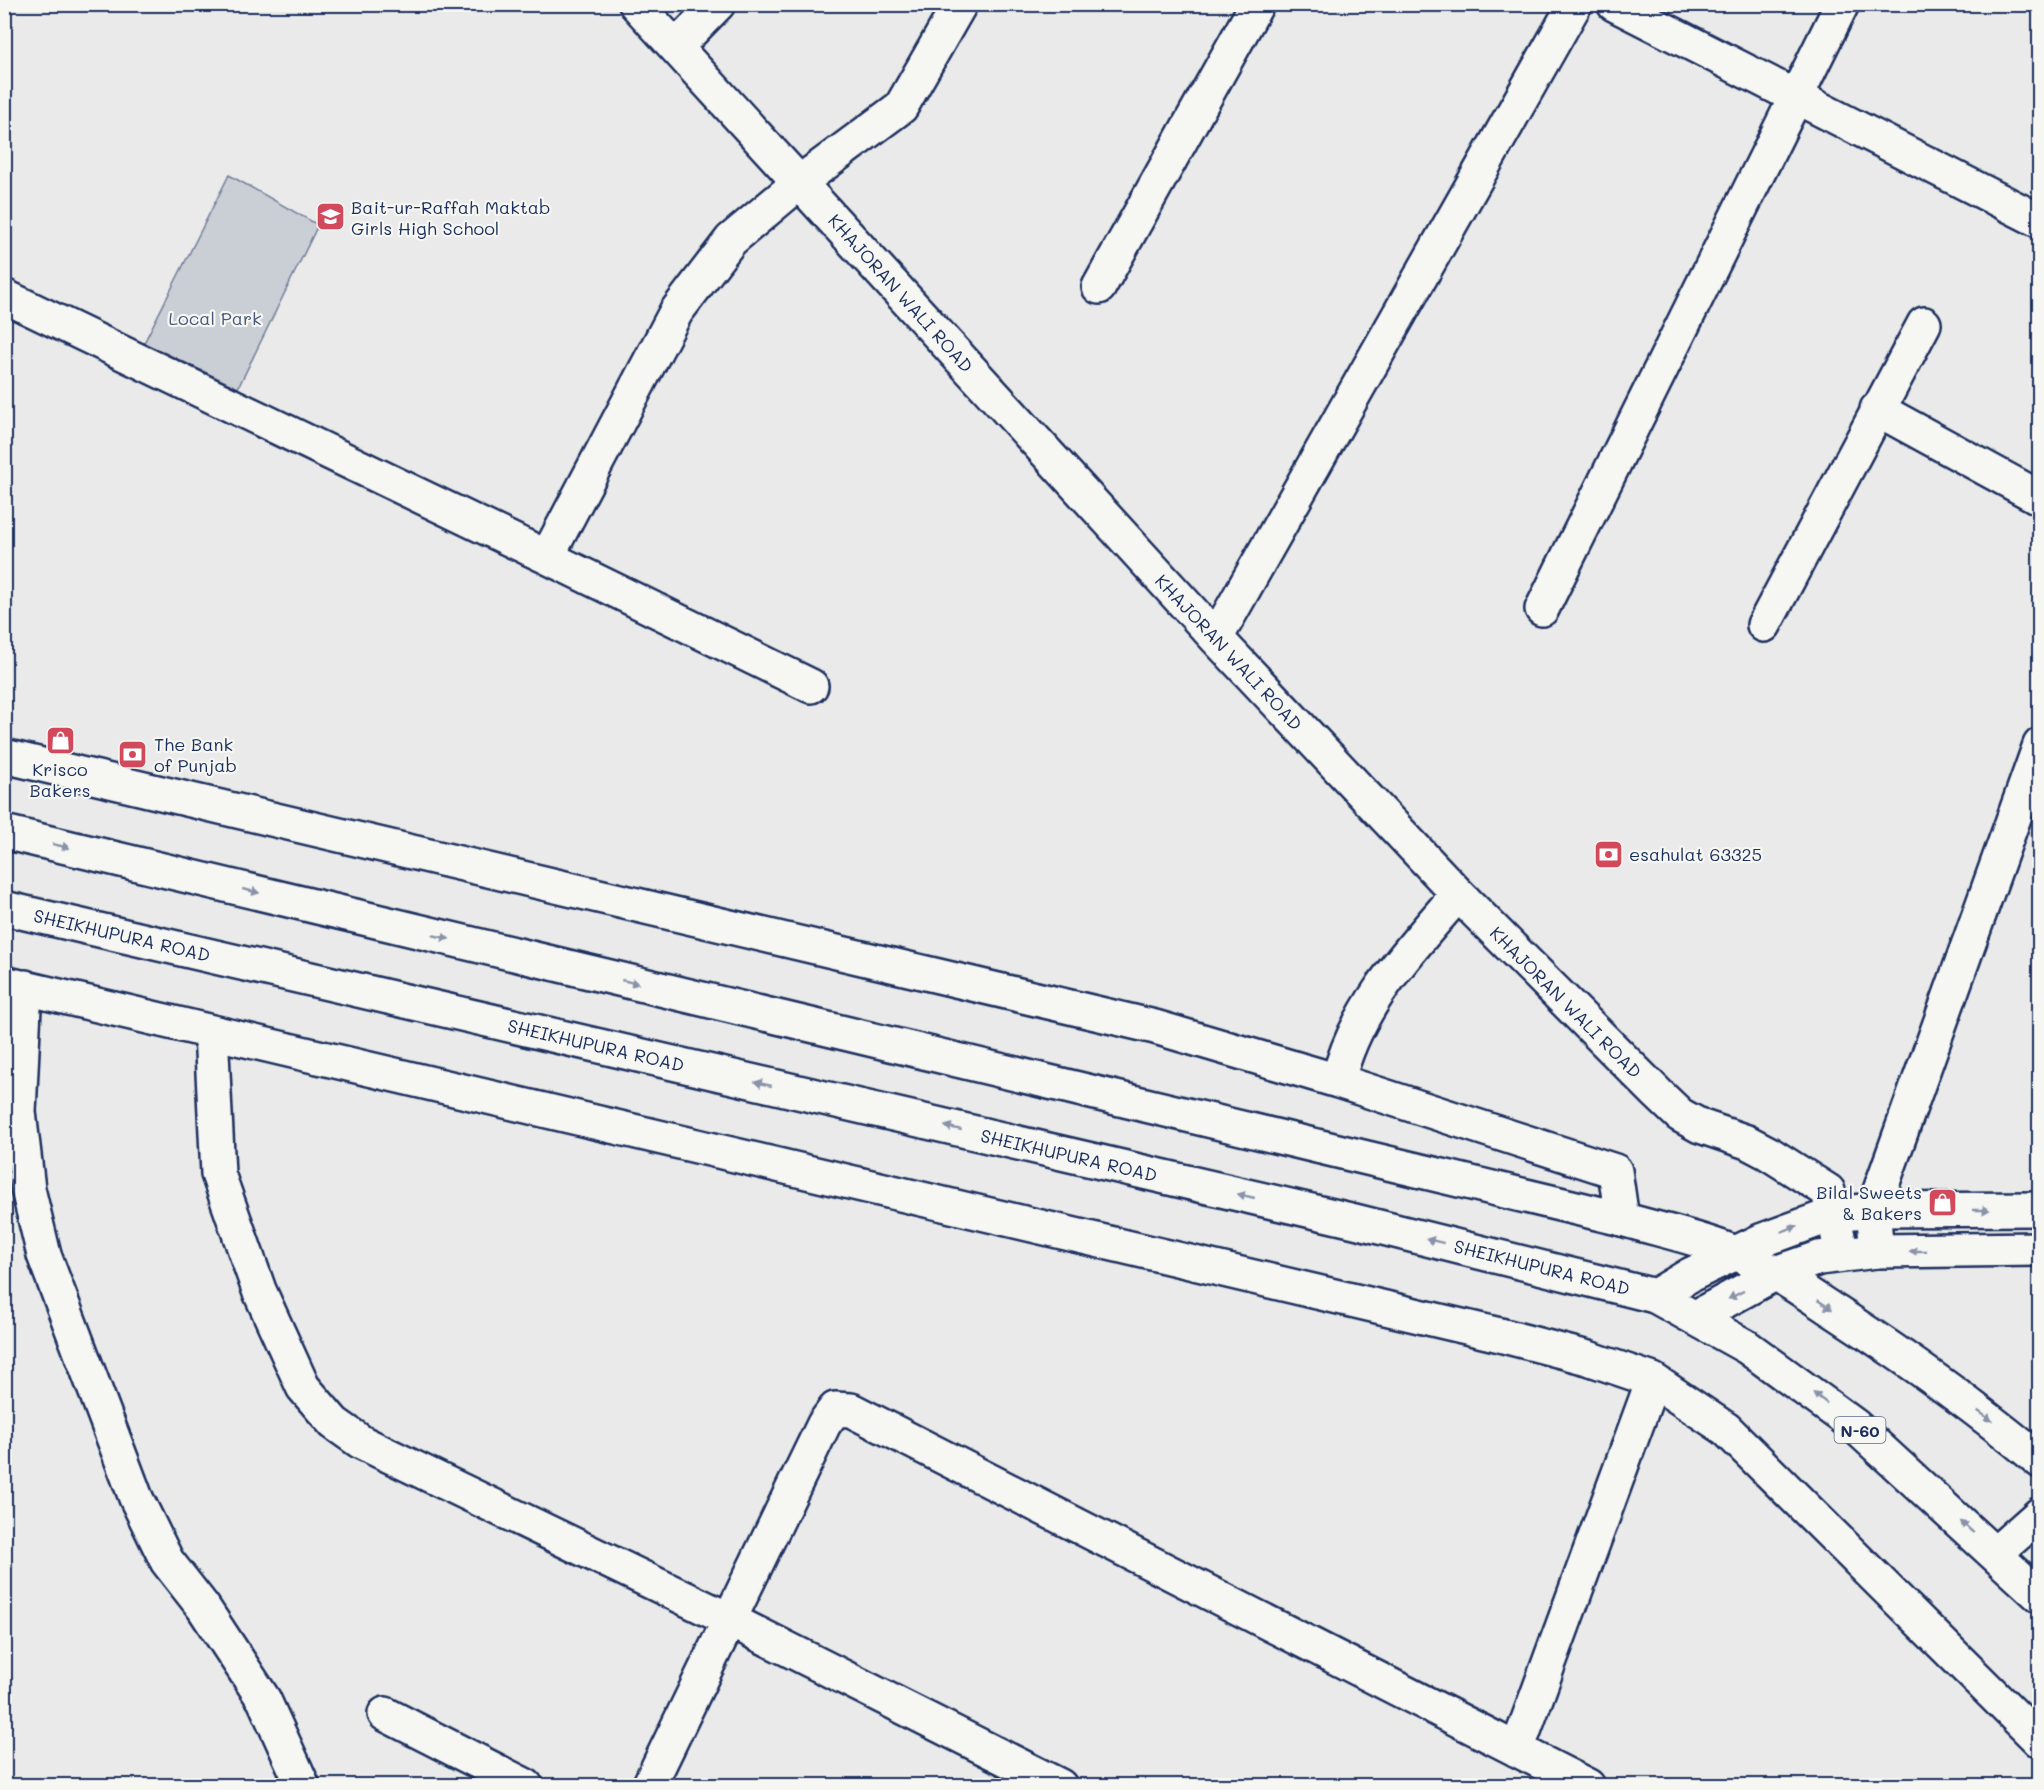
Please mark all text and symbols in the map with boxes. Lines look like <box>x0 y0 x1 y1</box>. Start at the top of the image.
place label: Bait-ur-Raffah Maktab Girls High School <box>351 195 551 240</box>
school or university icon: Bait-ur-Raffah Maktab Girls High School <box>314 201 346 233</box>
street label: KHAJORAN WALI ROAD <box>823 209 979 377</box>
park label: Local Park <box>168 306 262 330</box>
street label: KHAJORAN WALI ROAD <box>1150 569 1308 735</box>
shop icon: Krisco Bakers <box>44 724 76 756</box>
place label: The Bank of Punjab <box>154 732 237 777</box>
bank icon: The Bank of Punjab <box>117 738 149 770</box>
place label: Krisco Bakers <box>30 757 90 802</box>
bank icon: esahulat 63325 <box>1592 838 1624 870</box>
one-way arrow <box>52 842 71 851</box>
place label: esahulat 63325 <box>1629 842 1762 866</box>
one-way arrow <box>242 887 260 897</box>
street label: SHEIKHUPURA ROAD <box>31 903 213 967</box>
street label: KHAJORAN WALI ROAD <box>1485 921 1647 1083</box>
one-way arrow <box>432 932 450 942</box>
one-way arrow <box>621 977 640 987</box>
street label: SHEIKHUPURA ROAD <box>505 1013 687 1077</box>
one-way arrow <box>754 1078 773 1088</box>
one-way arrow <box>944 1122 963 1132</box>
street label: SHEIKHUPURA ROAD <box>978 1123 1160 1187</box>
place label: Bilal Sweets & Bakers <box>1816 1180 1922 1225</box>
shop icon: Bilal Sweets & Bakers <box>1927 1186 1959 1218</box>
one-way arrow <box>1236 1190 1255 1200</box>
one-way arrow <box>1971 1205 1990 1215</box>
one-way arrow <box>1780 1224 1798 1234</box>
street label: SHEIKHUPURA ROAD <box>1452 1234 1632 1300</box>
one-way arrow <box>1426 1235 1445 1245</box>
one-way arrow <box>1909 1246 1928 1256</box>
one-way arrow <box>1727 1290 1745 1300</box>
one-way arrow <box>1817 1300 1833 1311</box>
one-way arrow <box>1812 1392 1828 1405</box>
one-way arrow <box>1977 1410 1993 1422</box>
road number: N-60 <box>1834 1417 1886 1443</box>
one-way arrow <box>1960 1521 1975 1534</box>

